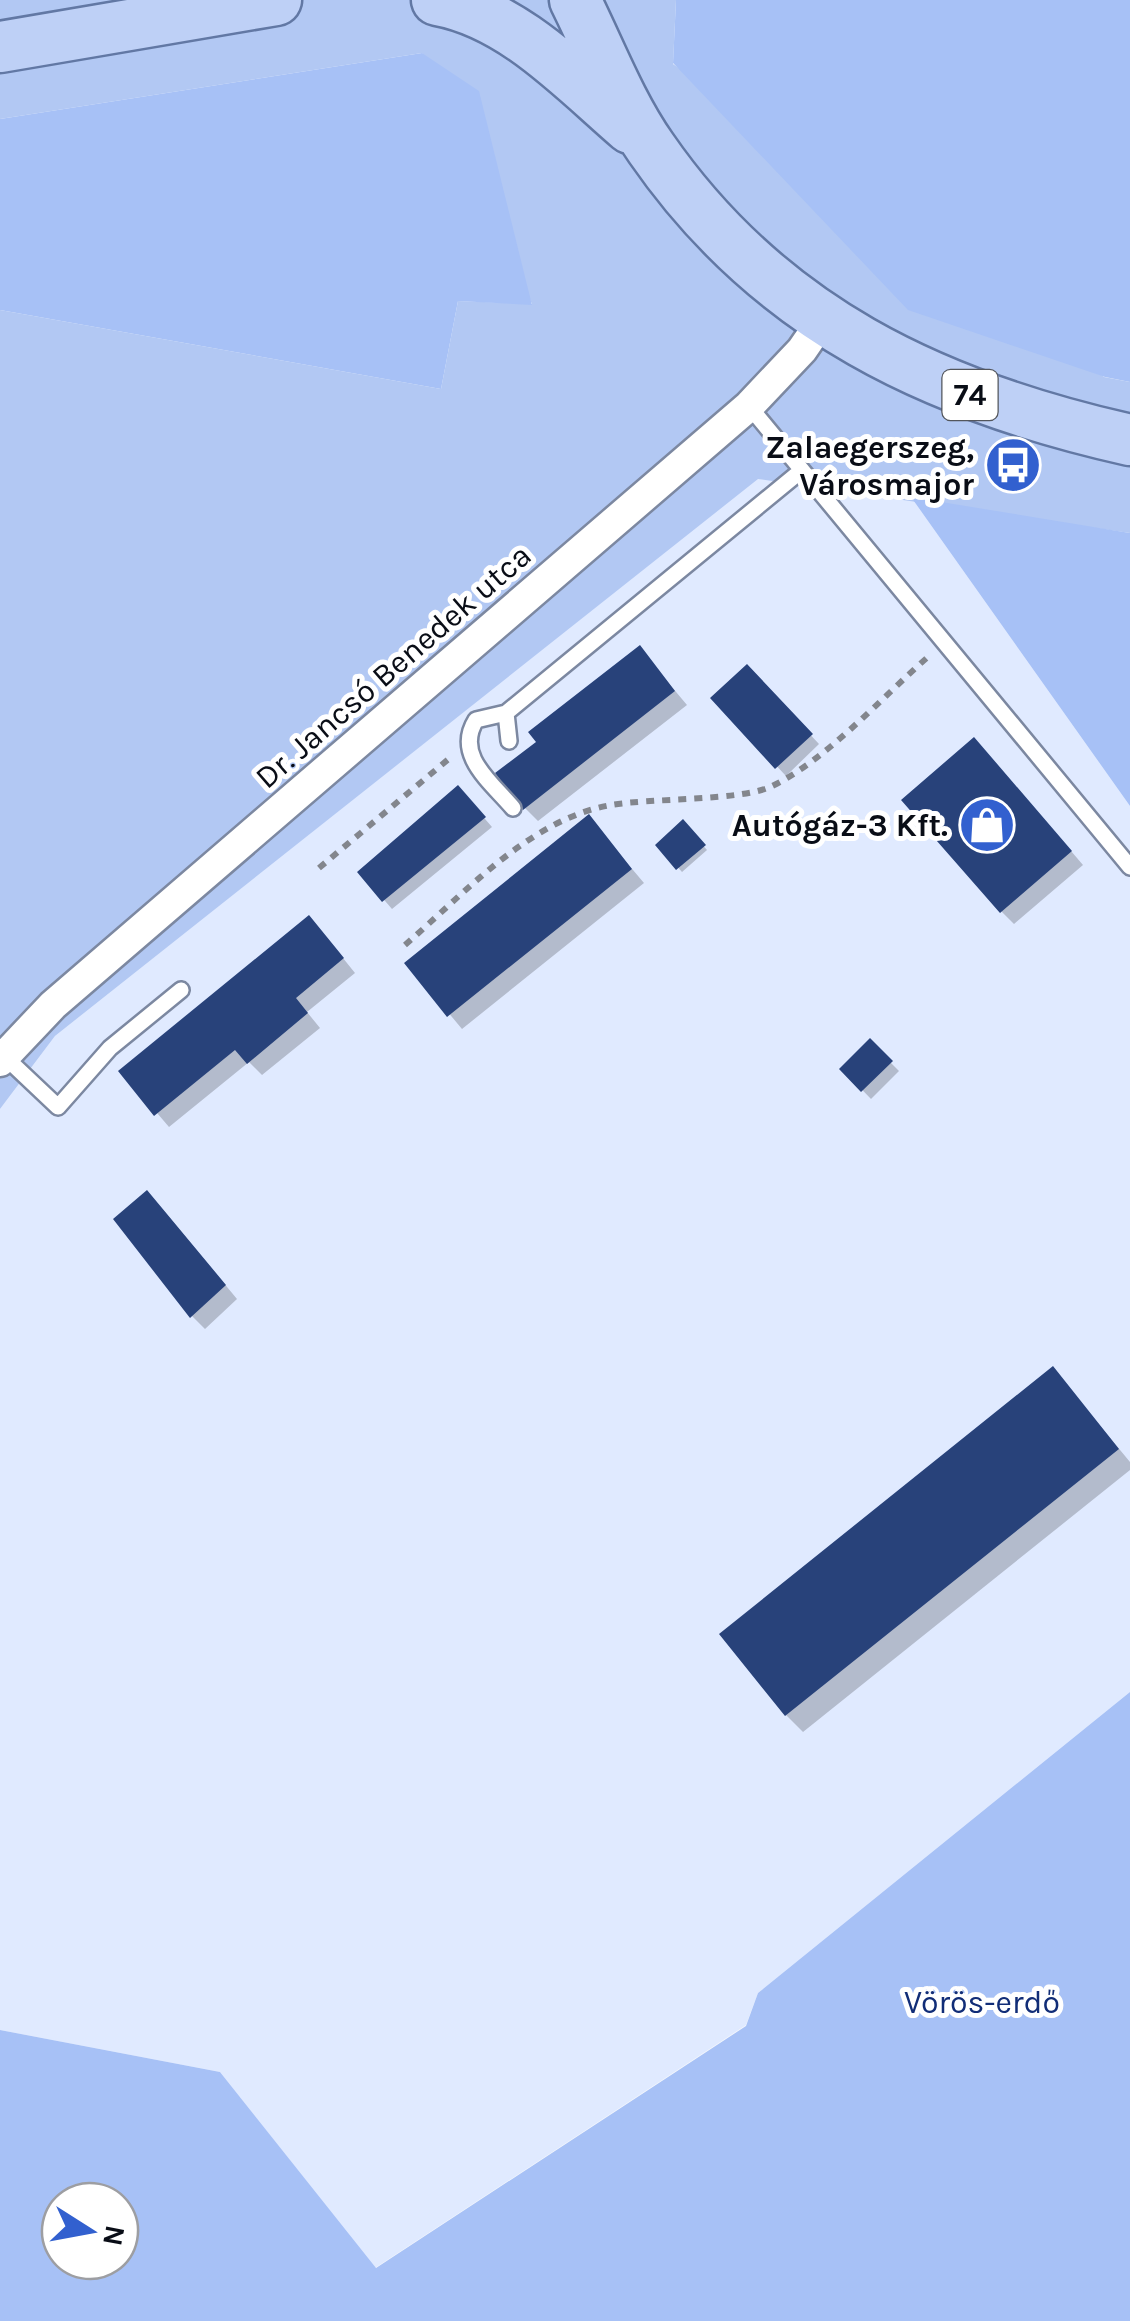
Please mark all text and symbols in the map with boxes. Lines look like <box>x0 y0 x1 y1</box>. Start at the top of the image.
road number: 74 <box>942 370 998 420</box>
place label: Zalaegerszeg, Városmajor <box>765 429 974 503</box>
bus stop icon: Zalaegerszeg, Városmajor <box>983 435 1043 495</box>
street label: Dr. Jancsó Benedek utca <box>248 537 539 796</box>
shop icon: Autógáz-3 Kft. <box>957 795 1017 855</box>
place label: Autógáz-3 Kft. <box>732 807 948 844</box>
park label: Vörös-erdő <box>904 1984 1060 2021</box>
north arrow <box>40 2181 140 2281</box>
text: N <box>96 2223 132 2249</box>

